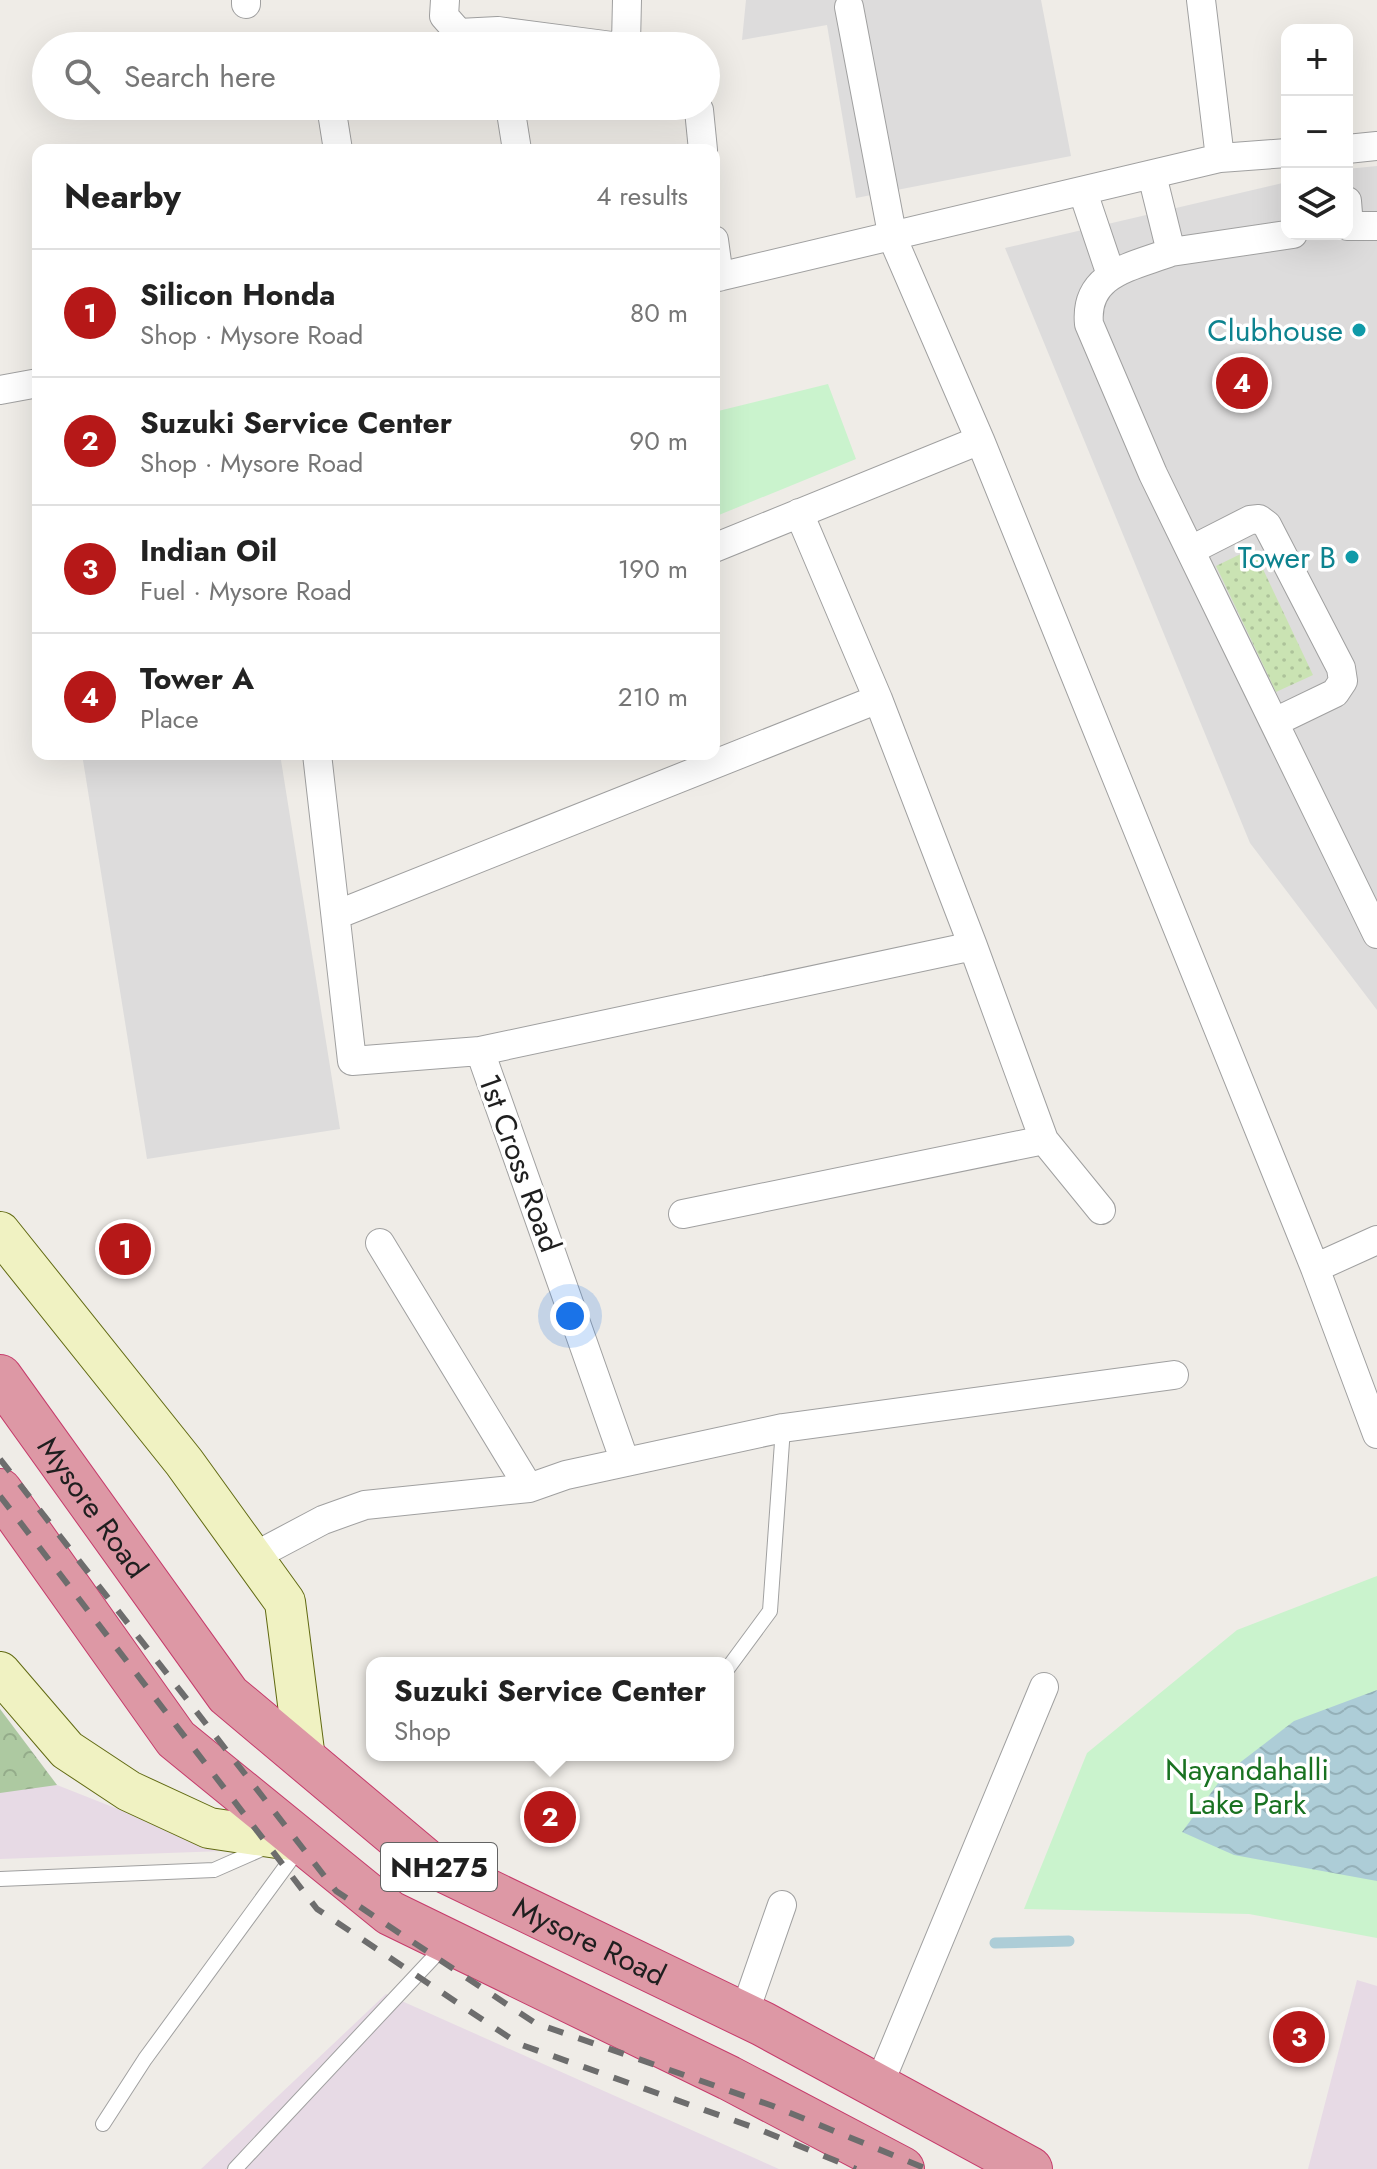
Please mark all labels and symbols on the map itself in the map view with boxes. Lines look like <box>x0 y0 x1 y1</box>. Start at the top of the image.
place label: Clubhouse <box>1207 309 1343 352</box>
marker: Clubhouse <box>1350 321 1368 339</box>
pin: 4 <box>1216 353 1268 413</box>
place label: Tower B <box>1238 536 1336 579</box>
marker: Tower B <box>1343 548 1361 566</box>
street label: 1st Cross Road <box>468 1068 572 1258</box>
pin: 1 <box>99 1219 151 1279</box>
your location <box>550 1296 590 1336</box>
street label: Mysore Road <box>28 1427 159 1587</box>
park label: Nayandahalli Lake Park <box>1165 1748 1329 1825</box>
pin: 2 <box>524 1787 576 1847</box>
road number: NH275 <box>381 1843 497 1891</box>
street label: Mysore Road <box>506 1885 674 1996</box>
pin: 3 <box>1273 2007 1325 2067</box>

